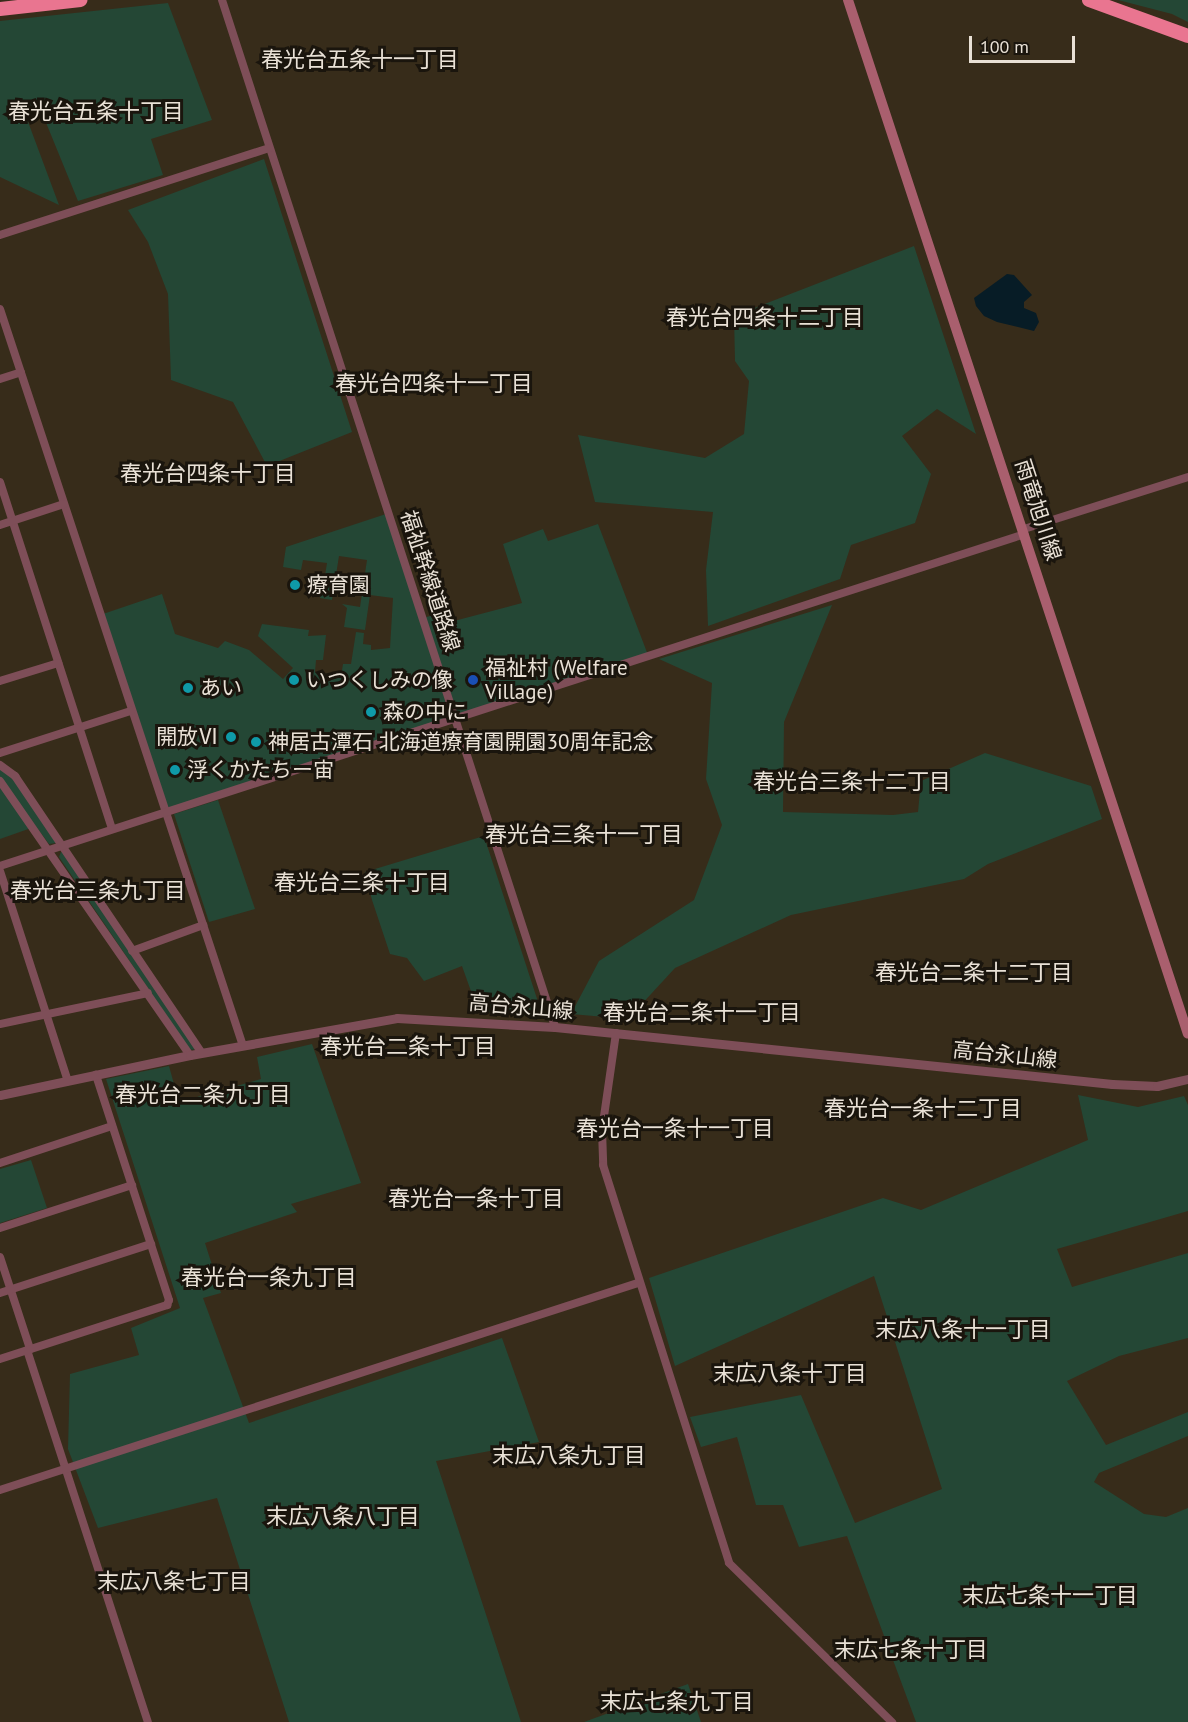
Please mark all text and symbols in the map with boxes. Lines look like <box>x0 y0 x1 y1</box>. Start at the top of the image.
scale bar <box>972 24 1078 62</box>
text: 100 m <box>980 35 1029 58</box>
district label: 春光台五条十一丁目 <box>261 47 459 73</box>
district label: 春光台五条十丁目 <box>8 99 184 125</box>
district label: 春光台四条十二丁目 <box>666 305 864 331</box>
district label: 春光台四条十一丁目 <box>335 371 533 397</box>
street label: 雨竜旭川線 <box>1010 456 1066 564</box>
district label: 春光台四条十丁目 <box>120 461 296 487</box>
street label: 福祉幹線道路線 <box>395 507 465 655</box>
place label: 療育園 <box>307 572 370 598</box>
marker: 療育園 <box>288 578 302 592</box>
place label: 福祉村 (Welfare Village) <box>485 655 628 705</box>
place label: いつくしみの像 <box>306 667 453 693</box>
marker: いつくしみの像 <box>287 673 301 687</box>
marker: 福祉村 (Welfare Village) <box>466 673 480 687</box>
place label: あい <box>200 675 242 701</box>
marker: あい <box>181 681 195 695</box>
place label: 森の中に <box>383 699 467 725</box>
marker: 森の中に <box>364 705 378 719</box>
place label: 開放Ⅵ <box>156 724 219 750</box>
place label: 神居古潭石 北海道療育園開園30周年記念 <box>268 729 653 755</box>
marker: 開放Ⅵ <box>224 730 238 744</box>
marker: 神居古潭石 北海道療育園開園30周年記念 <box>249 735 263 749</box>
place label: 浮くかたちー宙 <box>187 757 334 783</box>
marker: 浮くかたちー宙 <box>168 763 182 777</box>
district label: 春光台三条十二丁目 <box>753 769 951 795</box>
district label: 春光台三条十一丁目 <box>485 822 683 848</box>
district label: 春光台三条十丁目 <box>274 870 450 896</box>
district label: 春光台三条九丁目 <box>10 878 186 904</box>
district label: 春光台二条十二丁目 <box>875 960 1073 986</box>
street label: 高台永山線 <box>468 990 574 1024</box>
district label: 春光台二条十一丁目 <box>603 1000 801 1026</box>
district label: 春光台二条十丁目 <box>320 1034 496 1060</box>
street label: 高台永山線 <box>951 1037 1059 1073</box>
district label: 春光台二条九丁目 <box>115 1082 291 1108</box>
district label: 春光台一条十二丁目 <box>824 1096 1022 1122</box>
district label: 春光台一条十一丁目 <box>576 1116 774 1142</box>
district label: 春光台一条十丁目 <box>388 1186 564 1212</box>
district label: 春光台一条九丁目 <box>181 1265 357 1291</box>
district label: 末広八条十一丁目 <box>875 1317 1051 1343</box>
district label: 末広八条十丁目 <box>713 1361 867 1387</box>
district label: 末広八条九丁目 <box>492 1443 646 1469</box>
district label: 末広八条八丁目 <box>266 1504 420 1530</box>
district label: 末広八条七丁目 <box>97 1569 251 1595</box>
district label: 末広七条十一丁目 <box>962 1583 1138 1609</box>
district label: 末広七条十丁目 <box>834 1637 988 1663</box>
district label: 末広七条九丁目 <box>600 1689 754 1715</box>

